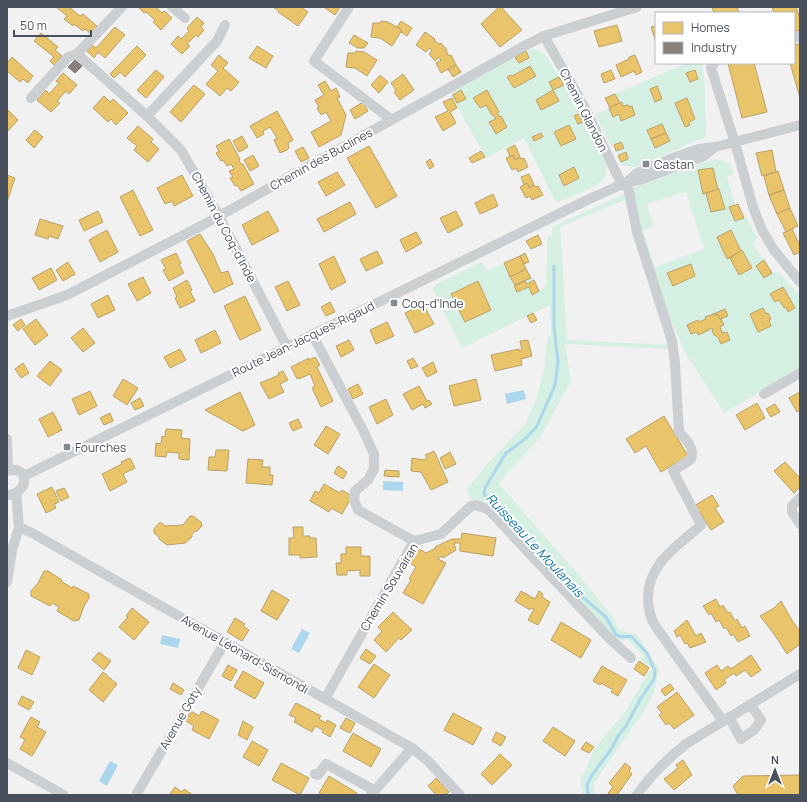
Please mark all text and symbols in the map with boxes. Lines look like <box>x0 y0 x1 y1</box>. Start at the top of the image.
scale bar <box>14 12 91 38</box>
legend <box>655 12 795 64</box>
text: 50 m <box>20 17 47 34</box>
text: Homes <box>691 19 730 36</box>
text: Industry <box>691 39 737 56</box>
street label: Chemin Glandon <box>556 65 612 155</box>
street label: Chemin des Buclines <box>267 124 375 194</box>
place label: Castan <box>654 156 694 173</box>
marker: Castan <box>641 159 651 169</box>
street label: Chemin du Coq-d'Inde <box>188 169 260 285</box>
place label: Coq-d'Inde <box>402 295 464 312</box>
street label: Route Jean-Jacques-Rigaud <box>229 297 377 381</box>
marker: Coq-d'Inde <box>389 298 399 308</box>
place label: Fourches <box>75 439 126 456</box>
marker: Fourches <box>62 442 72 452</box>
water label: Ruisseau Le Moulanais <box>482 489 589 602</box>
street label: Chemin Souvairan <box>356 540 422 634</box>
street label: Avenue Léonard-Sismondi <box>178 610 312 698</box>
street label: Avenue Goty <box>155 683 205 753</box>
north arrow <box>755 750 795 790</box>
text: N <box>771 752 779 767</box>

